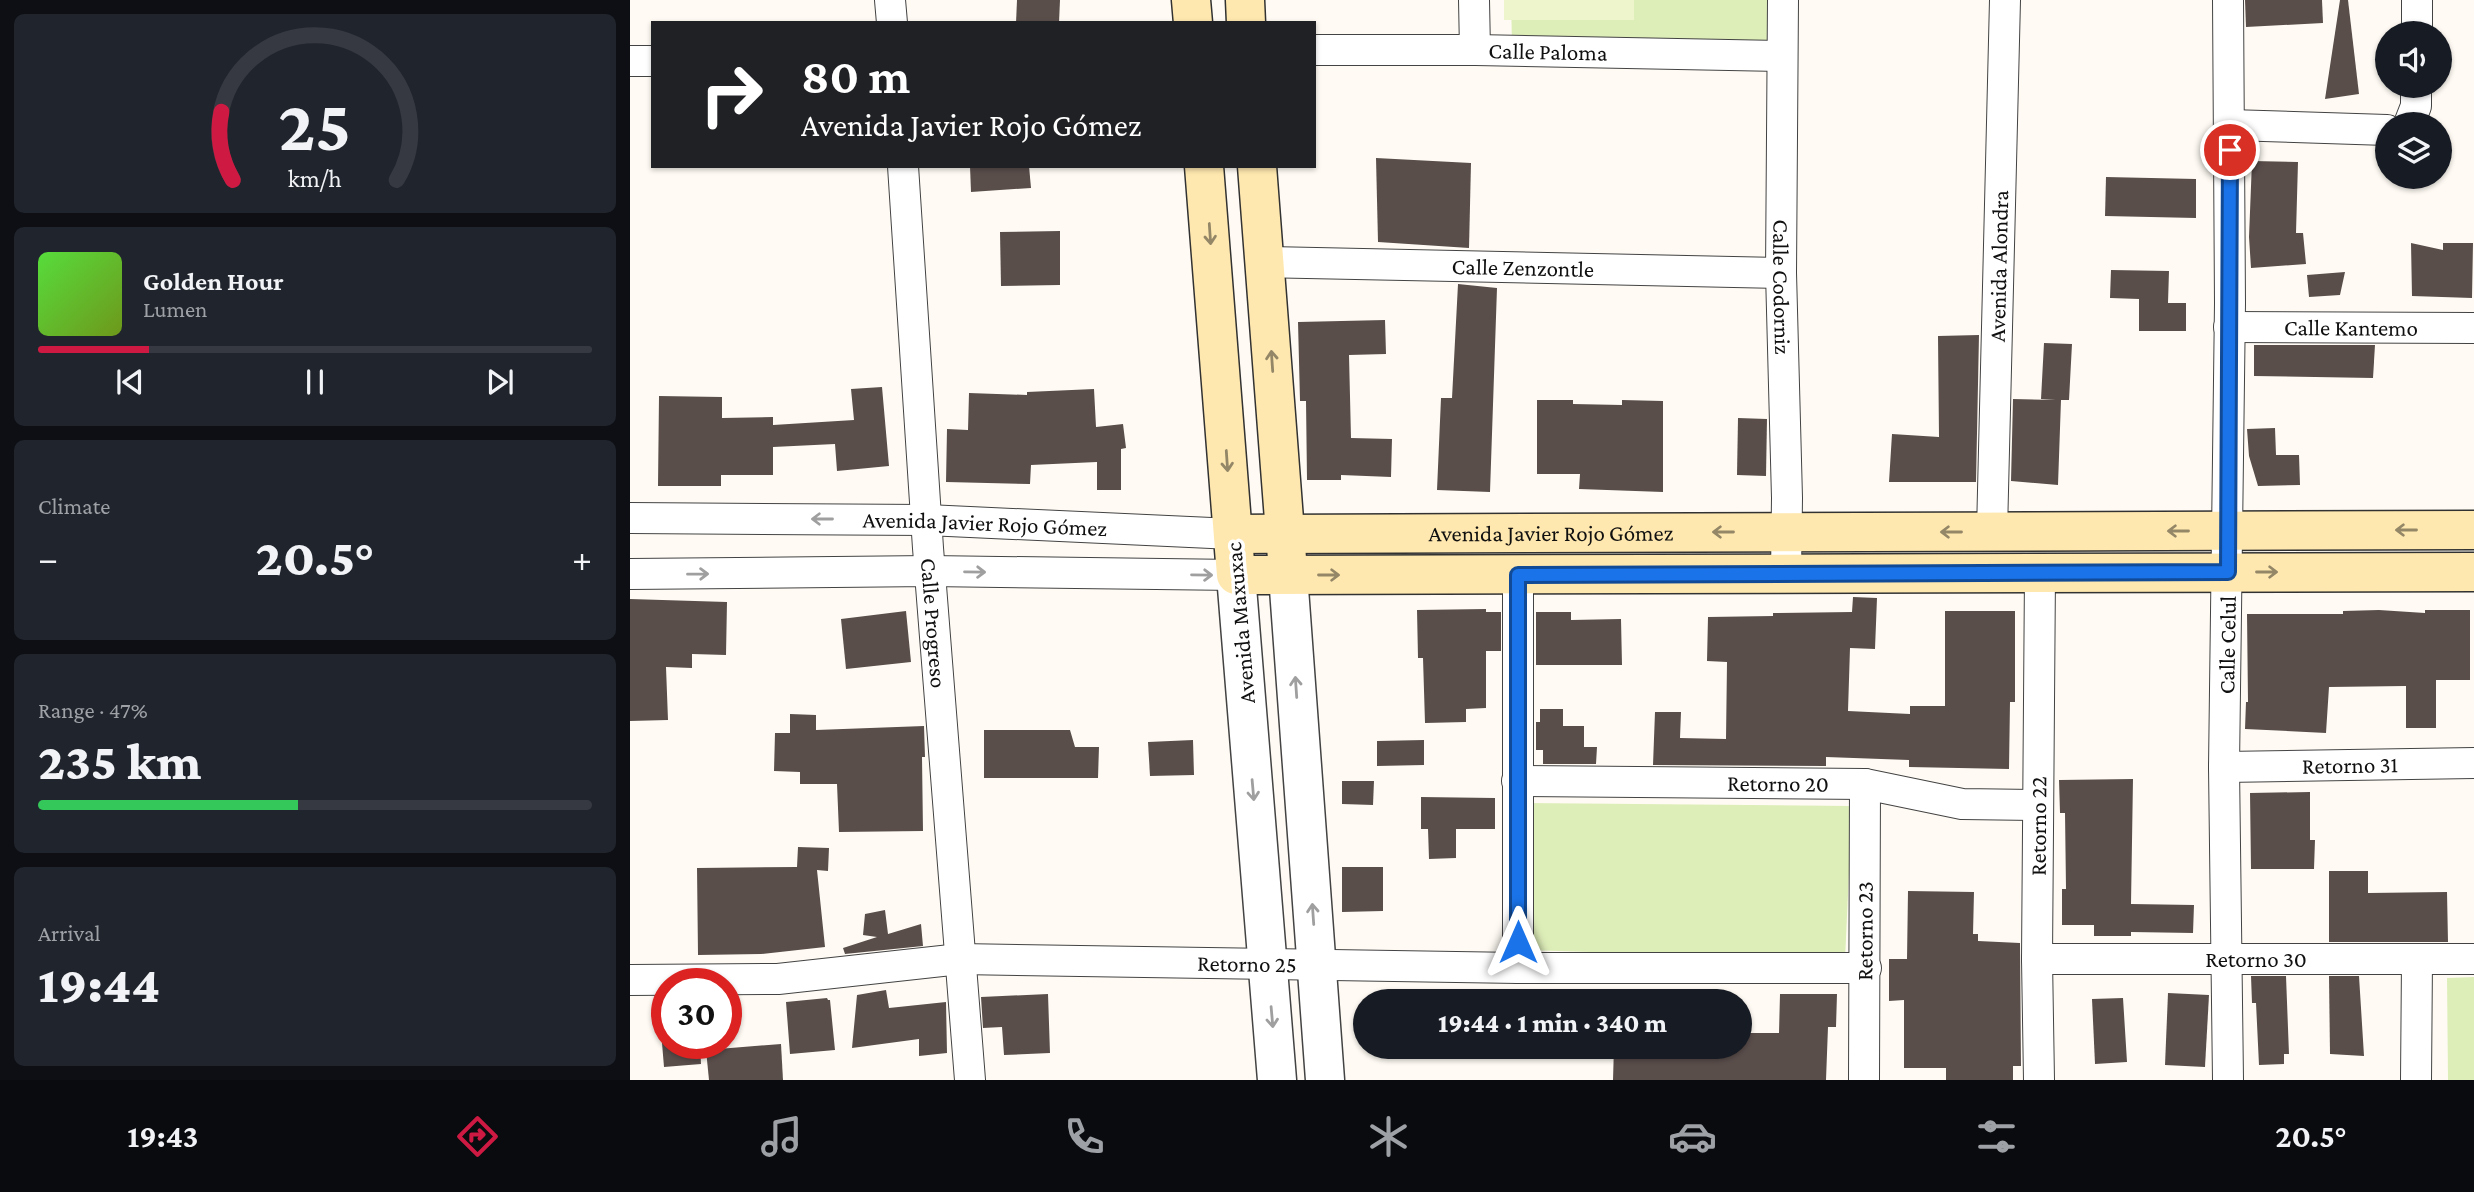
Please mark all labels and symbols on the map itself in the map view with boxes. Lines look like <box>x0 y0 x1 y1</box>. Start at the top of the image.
street label: Calle Paloma <box>1488 37 1608 66</box>
pin <box>2200 120 2260 180</box>
street label: Avenida Alondra <box>1984 189 2013 342</box>
street label: Calle Codorniz <box>1768 219 1796 355</box>
one-way arrow <box>1204 223 1217 245</box>
street label: Calle Zenzontle <box>1451 253 1594 282</box>
street label: Calle Kantemo <box>2284 314 2418 341</box>
one-way arrow <box>1265 350 1278 372</box>
one-way arrow <box>1221 449 1234 472</box>
street label: Avenida Javier Rojo Gómez <box>862 507 1108 541</box>
one-way arrow <box>811 512 834 526</box>
street label: Avenida Javier Rojo Gómez <box>1429 520 1674 546</box>
one-way arrow <box>2395 523 2418 537</box>
one-way arrow <box>2167 524 2190 538</box>
one-way arrow <box>1712 525 1735 539</box>
one-way arrow <box>1940 525 1963 539</box>
street label: Avenida Maxuxac <box>1220 541 1260 705</box>
street label: Calle Progreso <box>916 557 952 689</box>
one-way arrow <box>963 565 986 579</box>
one-way arrow <box>2255 565 2278 579</box>
one-way arrow <box>686 567 709 580</box>
one-way arrow <box>1190 568 1213 582</box>
one-way arrow <box>1317 568 1340 582</box>
street label: Calle Celul <box>2213 596 2241 694</box>
one-way arrow <box>1289 677 1302 699</box>
street label: Retorno 31 <box>2302 751 2398 779</box>
street label: Retorno 20 <box>1727 770 1829 797</box>
street label: Retorno 22 <box>2025 776 2051 876</box>
one-way arrow <box>1247 778 1260 801</box>
street label: Retorno 23 <box>1851 881 1878 981</box>
one-way arrow <box>1306 903 1319 926</box>
position arrow <box>1481 905 1555 979</box>
street label: Retorno 30 <box>2205 946 2307 972</box>
street label: Retorno 25 <box>1197 950 1297 977</box>
speed limit sign: 30 <box>651 968 742 1059</box>
one-way arrow <box>1266 1005 1279 1027</box>

